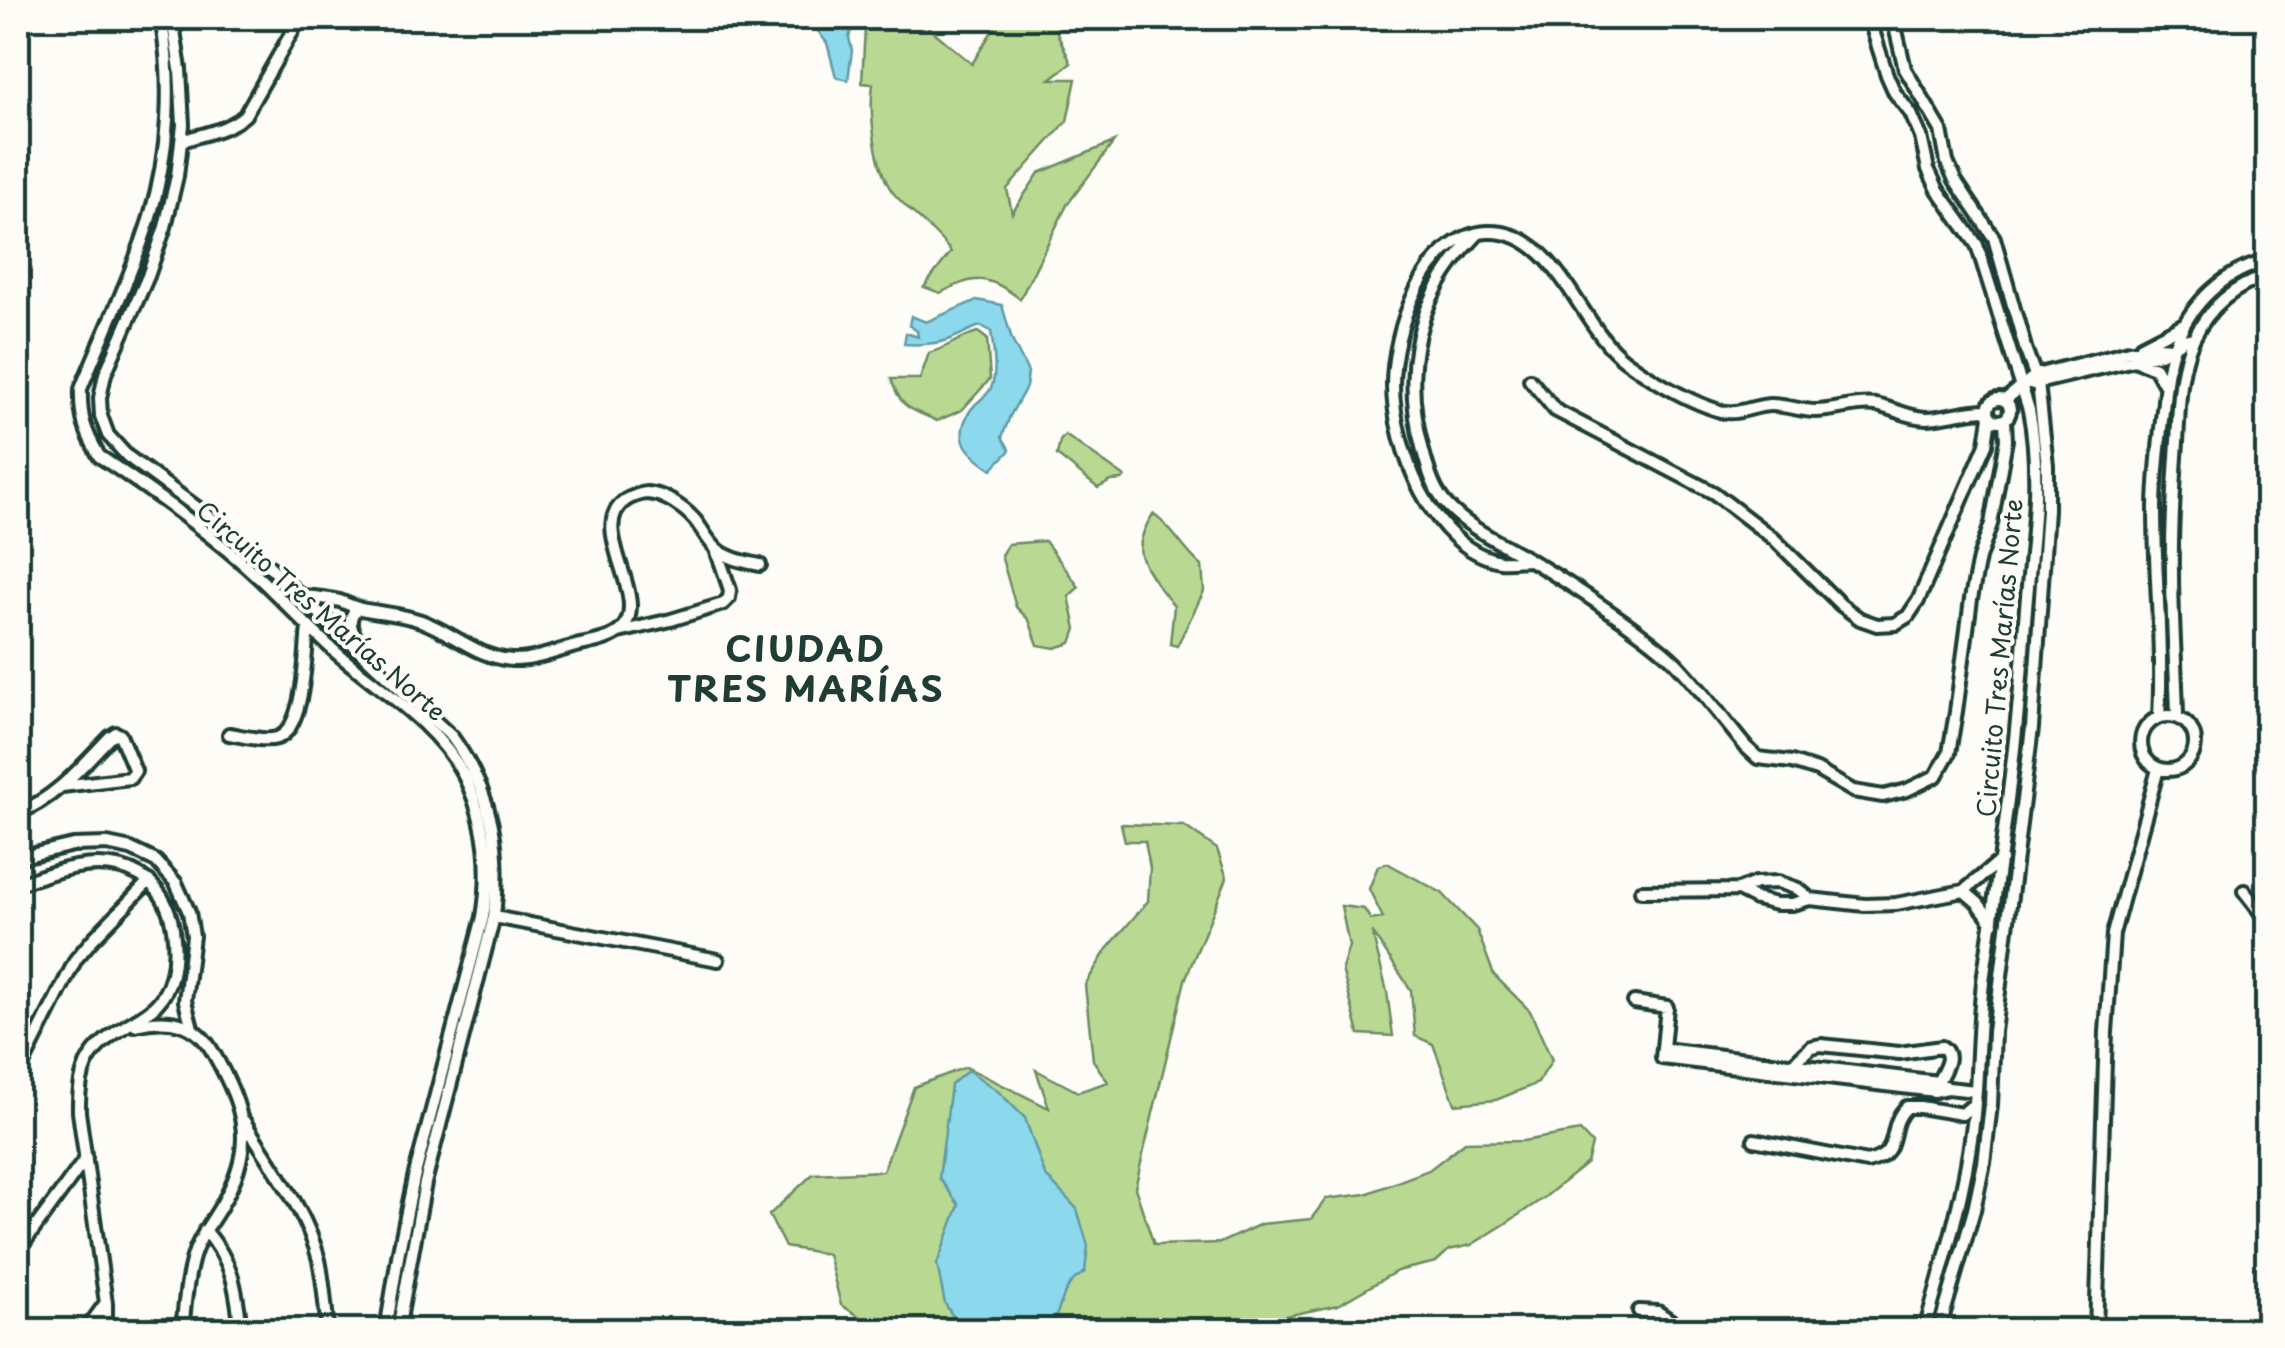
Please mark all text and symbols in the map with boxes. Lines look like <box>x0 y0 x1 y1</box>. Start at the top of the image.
street label: Circuito Tres Marías Norte <box>189 491 455 729</box>
street label: Circuito Tres Marías Norte <box>1966 497 2032 819</box>
district label: CIUDAD TRES MARÍAS <box>667 621 945 714</box>

